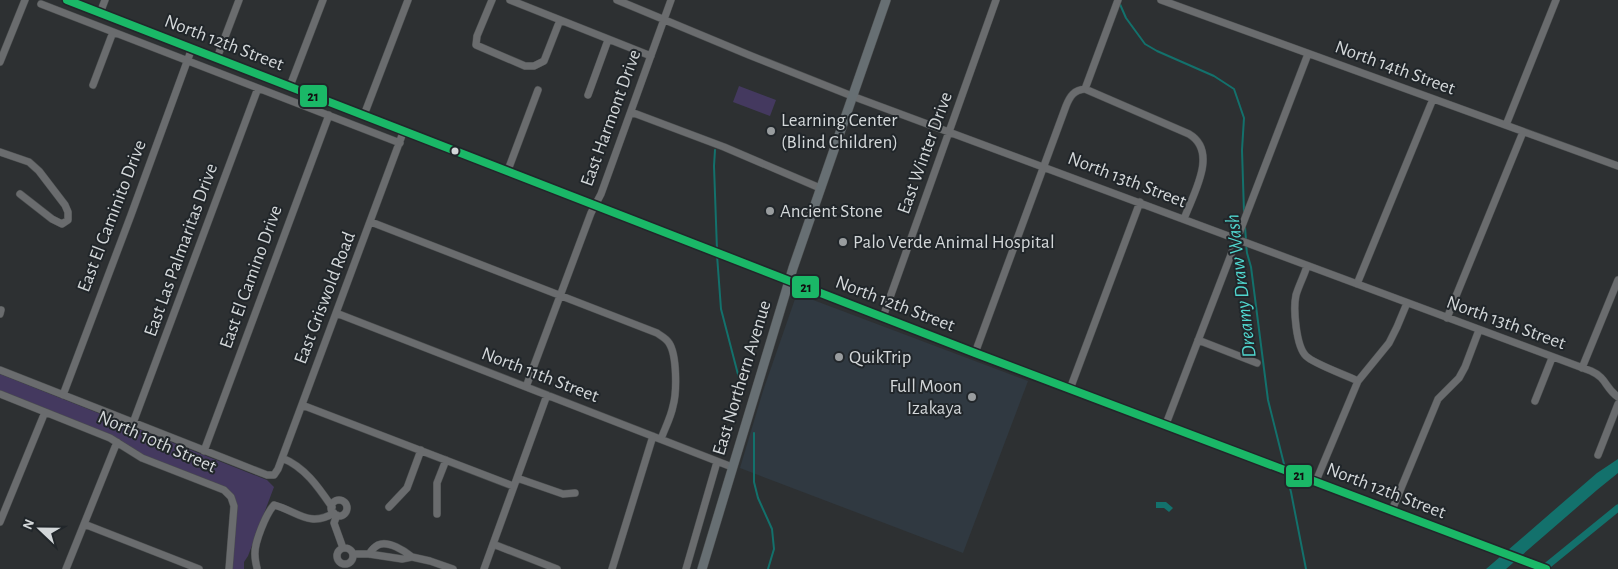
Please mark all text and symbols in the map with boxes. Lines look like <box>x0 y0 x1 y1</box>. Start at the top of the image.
street label: North 12th Street <box>162 12 286 74</box>
street label: North 14th Street <box>1332 37 1458 99</box>
street label: East Harmont Drive <box>577 47 645 189</box>
line badge: 21 <box>299 84 328 108</box>
street label: East Winter Drive <box>894 89 956 217</box>
text: 21 <box>307 90 319 104</box>
place label: Learning Center (Blind Children) <box>781 111 898 152</box>
marker: Learning Center (Blind Children) <box>765 125 777 137</box>
street label: East El Caminito Drive <box>74 137 150 295</box>
unlabelled marker <box>450 146 460 156</box>
street label: North 13th Street <box>1065 149 1189 211</box>
street label: East Las Palmaritas Drive <box>141 161 221 339</box>
place label: Ancient Stone <box>780 202 883 221</box>
street label: East El Camino Drive <box>216 203 286 351</box>
marker: Ancient Stone <box>764 205 776 217</box>
water label: Dreamy Draw Wash <box>1222 213 1260 359</box>
street label: East Griswold Road <box>291 229 359 367</box>
place label: Palo Verde Animal Hospital <box>853 233 1055 252</box>
marker: Palo Verde Animal Hospital <box>837 236 849 248</box>
street label: North 12th Street <box>833 273 957 335</box>
line badge: 21 <box>791 275 820 299</box>
text: 21 <box>800 281 812 295</box>
street label: North 13th Street <box>1444 293 1568 353</box>
street label: East Northern Avenue <box>709 298 775 458</box>
street label: North 11th Street <box>479 344 601 406</box>
place label: QuikTrip <box>849 348 911 367</box>
marker: QuikTrip <box>833 351 845 363</box>
place label: Full Moon Izakaya <box>890 377 962 418</box>
marker: Full Moon Izakaya <box>966 391 978 403</box>
street label: North 10th Street <box>95 407 219 477</box>
street label: North 12th Street <box>1324 460 1448 522</box>
line badge: 21 <box>1285 464 1313 488</box>
text: 21 <box>1293 469 1305 483</box>
north arrow <box>15 504 65 554</box>
text: N <box>21 517 37 532</box>

